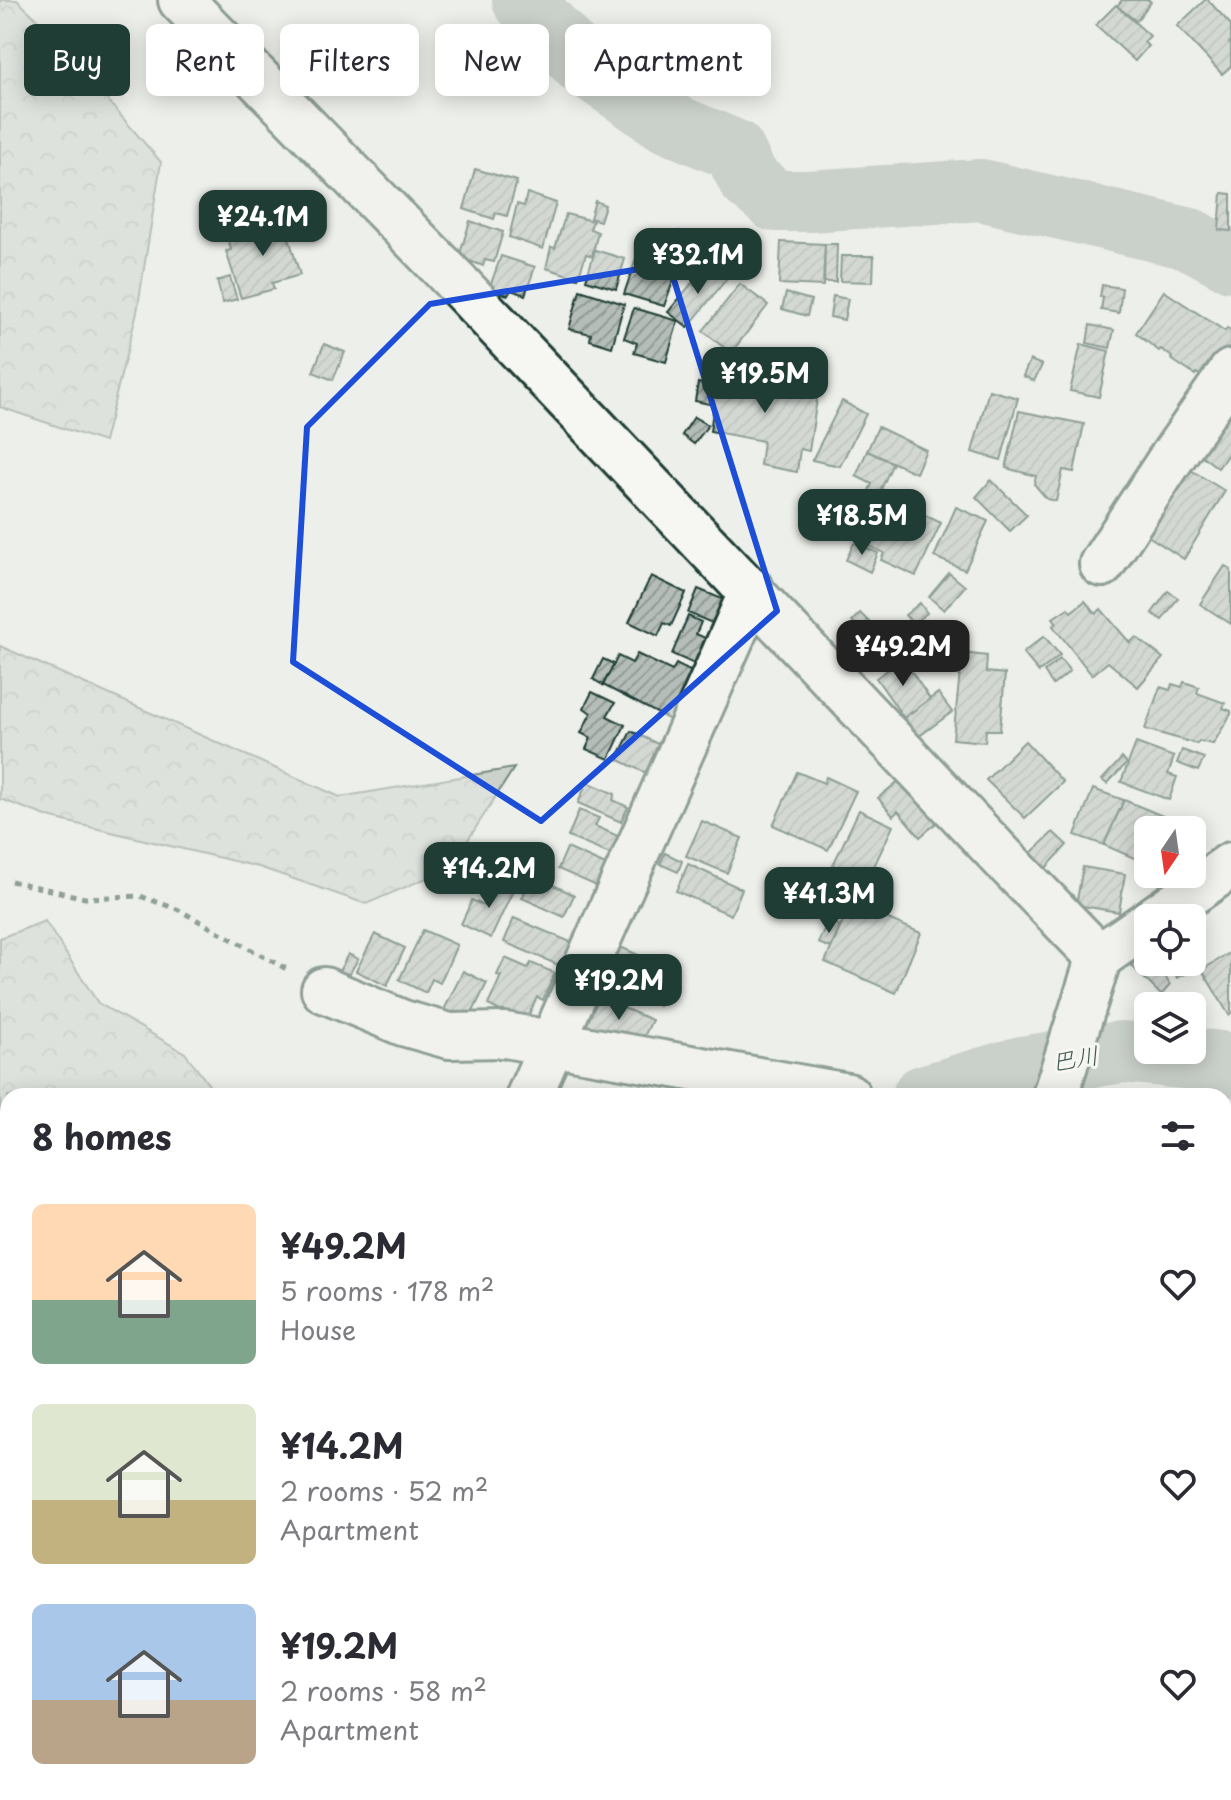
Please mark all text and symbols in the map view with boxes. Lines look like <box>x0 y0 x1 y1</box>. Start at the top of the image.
chip: Buy <box>24 24 130 96</box>
chip: Rent <box>146 24 264 96</box>
chip: Filters <box>280 24 419 96</box>
chip: New <box>435 24 549 96</box>
chip: Apartment <box>565 24 771 96</box>
pin: ¥24.1M <box>198 190 328 258</box>
text: ¥24.1M <box>217 196 309 235</box>
pin: ¥32.1M <box>633 228 763 296</box>
text: ¥32.1M <box>652 234 744 273</box>
pin: ¥19.5M <box>700 347 830 415</box>
text: ¥19.5M <box>720 353 810 392</box>
pin: ¥18.5M <box>797 489 927 557</box>
text: ¥18.5M <box>816 495 908 534</box>
pin: ¥49.2M <box>838 620 968 688</box>
text: ¥49.2M <box>854 626 952 665</box>
north arrow <box>1134 816 1206 888</box>
map controls <box>1134 816 1206 1064</box>
pin: ¥14.2M <box>424 842 554 910</box>
text: ¥14.2M <box>442 848 536 887</box>
pin: ¥41.3M <box>764 867 894 935</box>
text: ¥41.3M <box>782 873 876 912</box>
button: locate <box>1134 904 1206 976</box>
pin: ¥19.2M <box>554 954 684 1022</box>
text: ¥19.2M <box>574 960 664 999</box>
button: layers <box>1134 992 1206 1064</box>
water label: 巴川 <box>1048 1035 1101 1079</box>
text: 8 homes <box>32 1110 172 1162</box>
icon: filters <box>1156 1114 1200 1158</box>
text: ¥49.2M <box>280 1219 407 1271</box>
icon: home <box>96 1236 192 1332</box>
icon: heart <box>1156 1262 1200 1306</box>
text: 5 rooms · 178 m² <box>280 1271 494 1310</box>
text: House <box>280 1310 356 1349</box>
text: ¥14.2M <box>280 1419 404 1471</box>
icon: home <box>96 1436 192 1532</box>
icon: heart <box>1156 1462 1200 1506</box>
text: 2 rooms · 52 m² <box>280 1471 488 1510</box>
text: Apartment <box>280 1510 419 1549</box>
text: ¥19.2M <box>280 1619 398 1671</box>
icon: home <box>96 1636 192 1732</box>
icon: heart <box>1156 1662 1200 1706</box>
text: 2 rooms · 58 m² <box>280 1671 487 1710</box>
text: Apartment <box>280 1710 419 1749</box>

